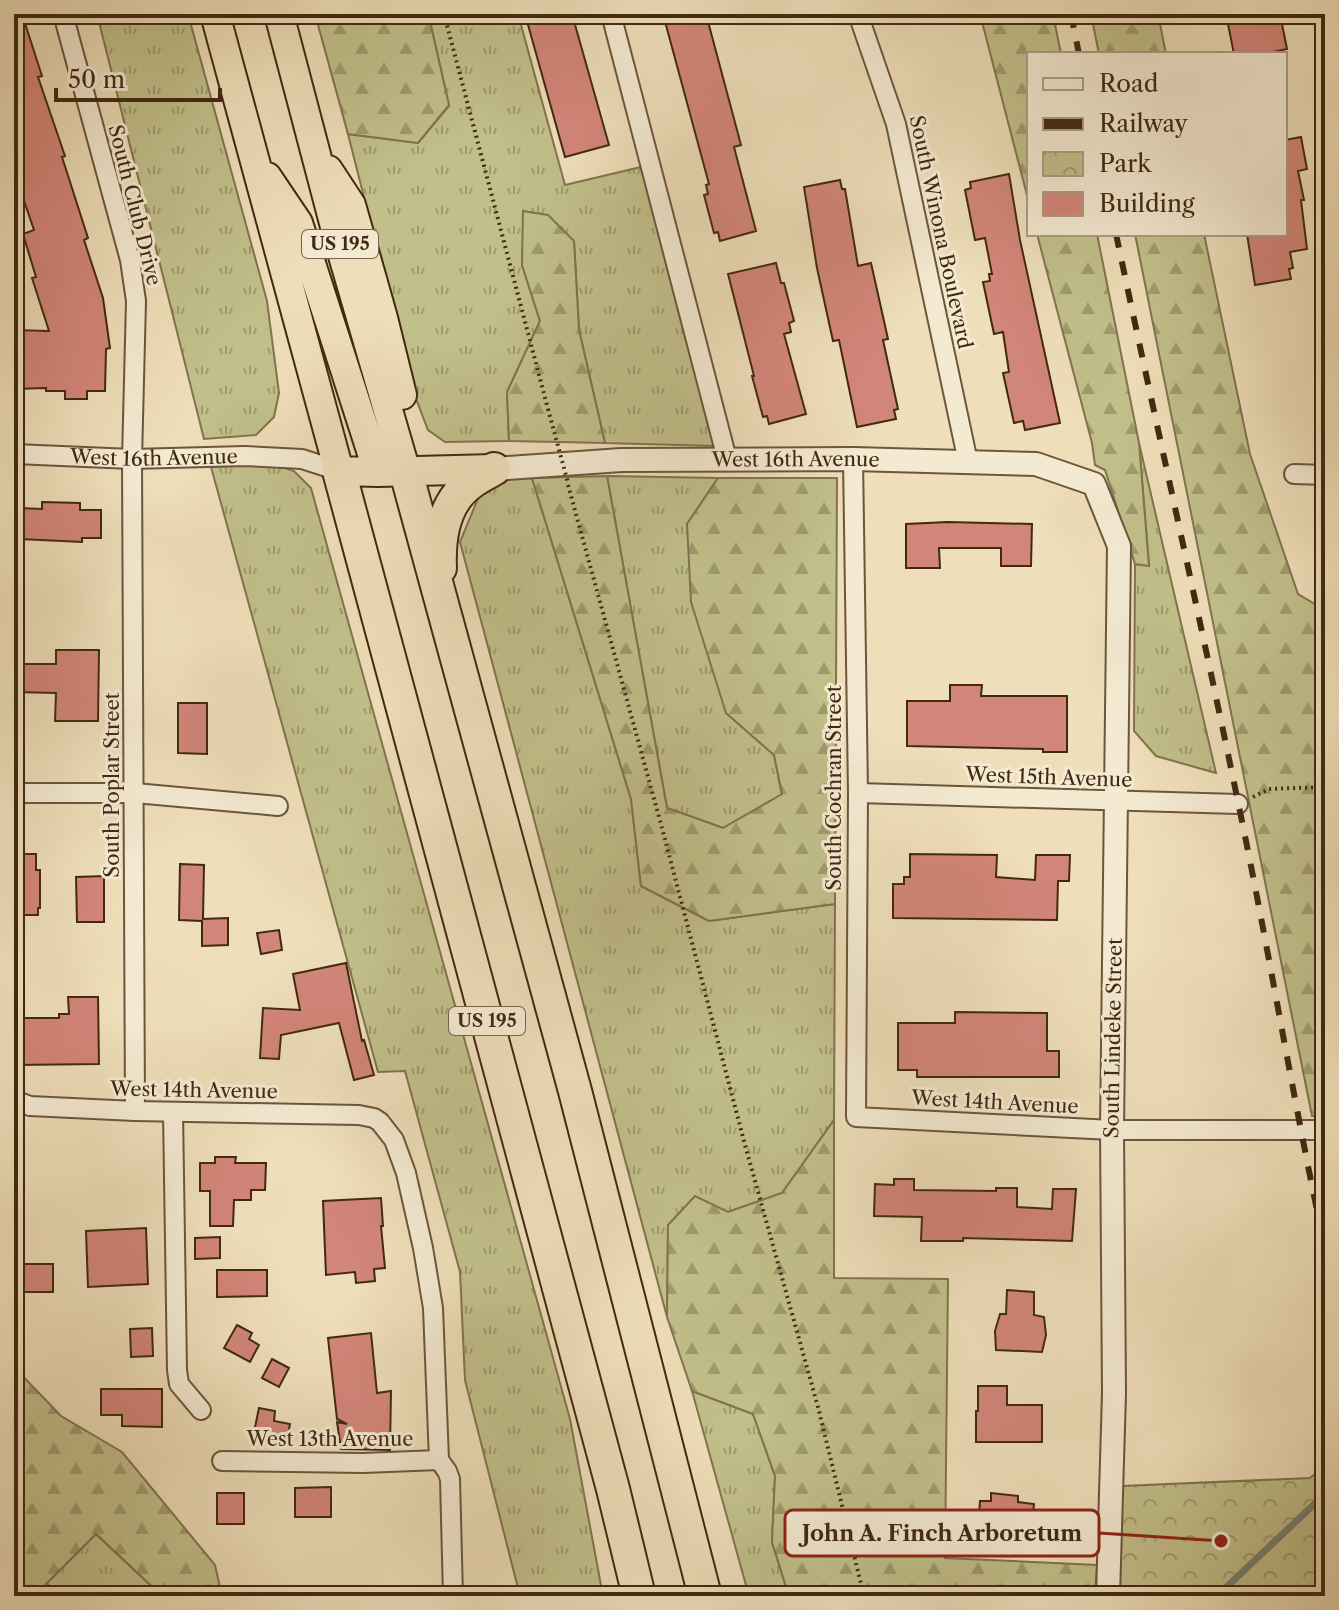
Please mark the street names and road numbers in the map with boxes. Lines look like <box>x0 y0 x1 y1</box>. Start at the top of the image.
street label: South Winona Boulevard <box>905 113 977 351</box>
street label: South Club Drive <box>103 122 167 288</box>
road number: US 195 <box>302 230 378 258</box>
street label: West 16th Avenue <box>69 444 238 471</box>
street label: West 16th Avenue <box>711 447 880 472</box>
street label: South Cochran Street <box>822 685 846 891</box>
street label: South Poplar Street <box>100 692 124 878</box>
street label: West 15th Avenue <box>964 762 1133 792</box>
street label: South Lindeke Street <box>1099 938 1127 1138</box>
road number: US 195 <box>449 1007 525 1035</box>
street label: West 14th Avenue <box>109 1077 278 1103</box>
street label: West 14th Avenue <box>910 1086 1079 1118</box>
street label: West 13th Avenue <box>245 1427 414 1451</box>

